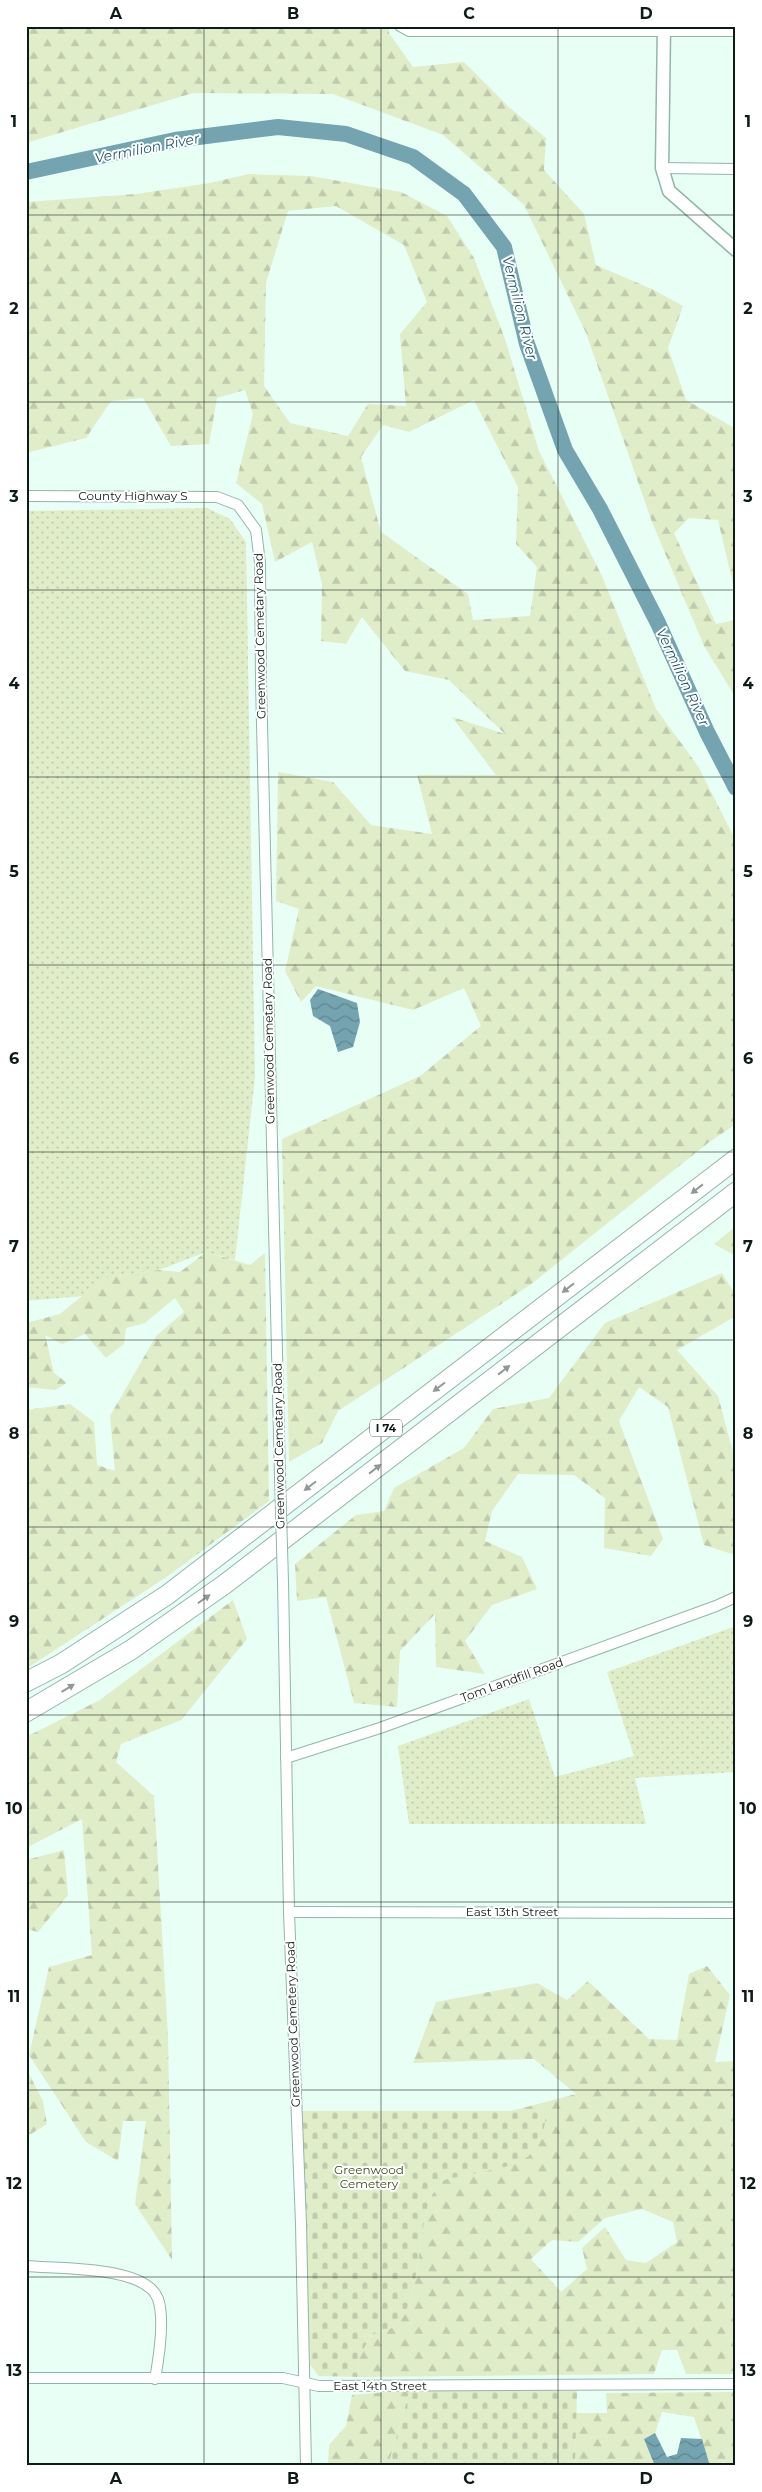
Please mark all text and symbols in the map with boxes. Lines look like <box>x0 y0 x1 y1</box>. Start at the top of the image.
text: A <box>109 4 123 23</box>
text: B <box>287 4 299 23</box>
text: C <box>463 4 475 23</box>
text: D <box>639 4 653 23</box>
text: 1 <box>11 112 17 131</box>
text: 1 <box>745 112 751 131</box>
water label: Vermilion River <box>93 129 201 167</box>
water label: Vermilion River <box>498 254 542 362</box>
text: 2 <box>9 299 19 318</box>
text: 2 <box>743 299 753 318</box>
text: 3 <box>8 487 19 506</box>
text: 3 <box>742 487 753 506</box>
street label: County Highway S <box>78 488 188 503</box>
street label: Greenwood Cemetary Road <box>251 553 268 719</box>
water label: Vermilion River <box>652 625 714 729</box>
text: 4 <box>8 674 20 693</box>
text: 4 <box>742 674 754 693</box>
text: 5 <box>9 862 19 881</box>
text: 5 <box>743 862 753 881</box>
street label: Greenwood Cemetary Road <box>260 958 277 1124</box>
text: 6 <box>9 1049 19 1068</box>
text: 6 <box>743 1049 753 1068</box>
one-way arrow <box>690 1184 704 1194</box>
text: 7 <box>9 1237 19 1256</box>
text: 7 <box>743 1237 753 1256</box>
one-way arrow <box>561 1283 575 1293</box>
street label: Greenwood Cemetary Road <box>270 1363 287 1529</box>
one-way arrow <box>497 1365 511 1375</box>
one-way arrow <box>433 1382 446 1392</box>
road number: I 74 <box>370 1420 402 1436</box>
text: 8 <box>9 1424 19 1443</box>
text: 8 <box>743 1424 753 1443</box>
one-way arrow <box>368 1463 381 1474</box>
one-way arrow <box>304 1480 317 1491</box>
one-way arrow <box>197 1594 211 1604</box>
text: 9 <box>9 1612 19 1631</box>
text: 9 <box>743 1612 753 1631</box>
street label: Tom Landfill Road <box>458 1654 565 1705</box>
one-way arrow <box>62 1683 75 1692</box>
text: 10 <box>5 1799 23 1818</box>
text: 10 <box>739 1799 757 1818</box>
street label: East 13th Street <box>466 1904 558 1919</box>
street label: Greenwood Cemetery Road <box>282 1941 303 2107</box>
text: 11 <box>8 1987 20 2006</box>
text: 11 <box>742 1987 754 2006</box>
park label: Greenwood Cemetery <box>334 2162 404 2191</box>
text: 12 <box>6 2174 22 2193</box>
text: 12 <box>740 2174 756 2193</box>
text: 13 <box>6 2361 22 2380</box>
text: 13 <box>740 2361 756 2380</box>
street label: East 14th Street <box>333 2378 427 2393</box>
text: A <box>109 2469 123 2488</box>
text: B <box>287 2469 299 2488</box>
text: C <box>463 2469 475 2488</box>
text: D <box>639 2469 653 2488</box>

